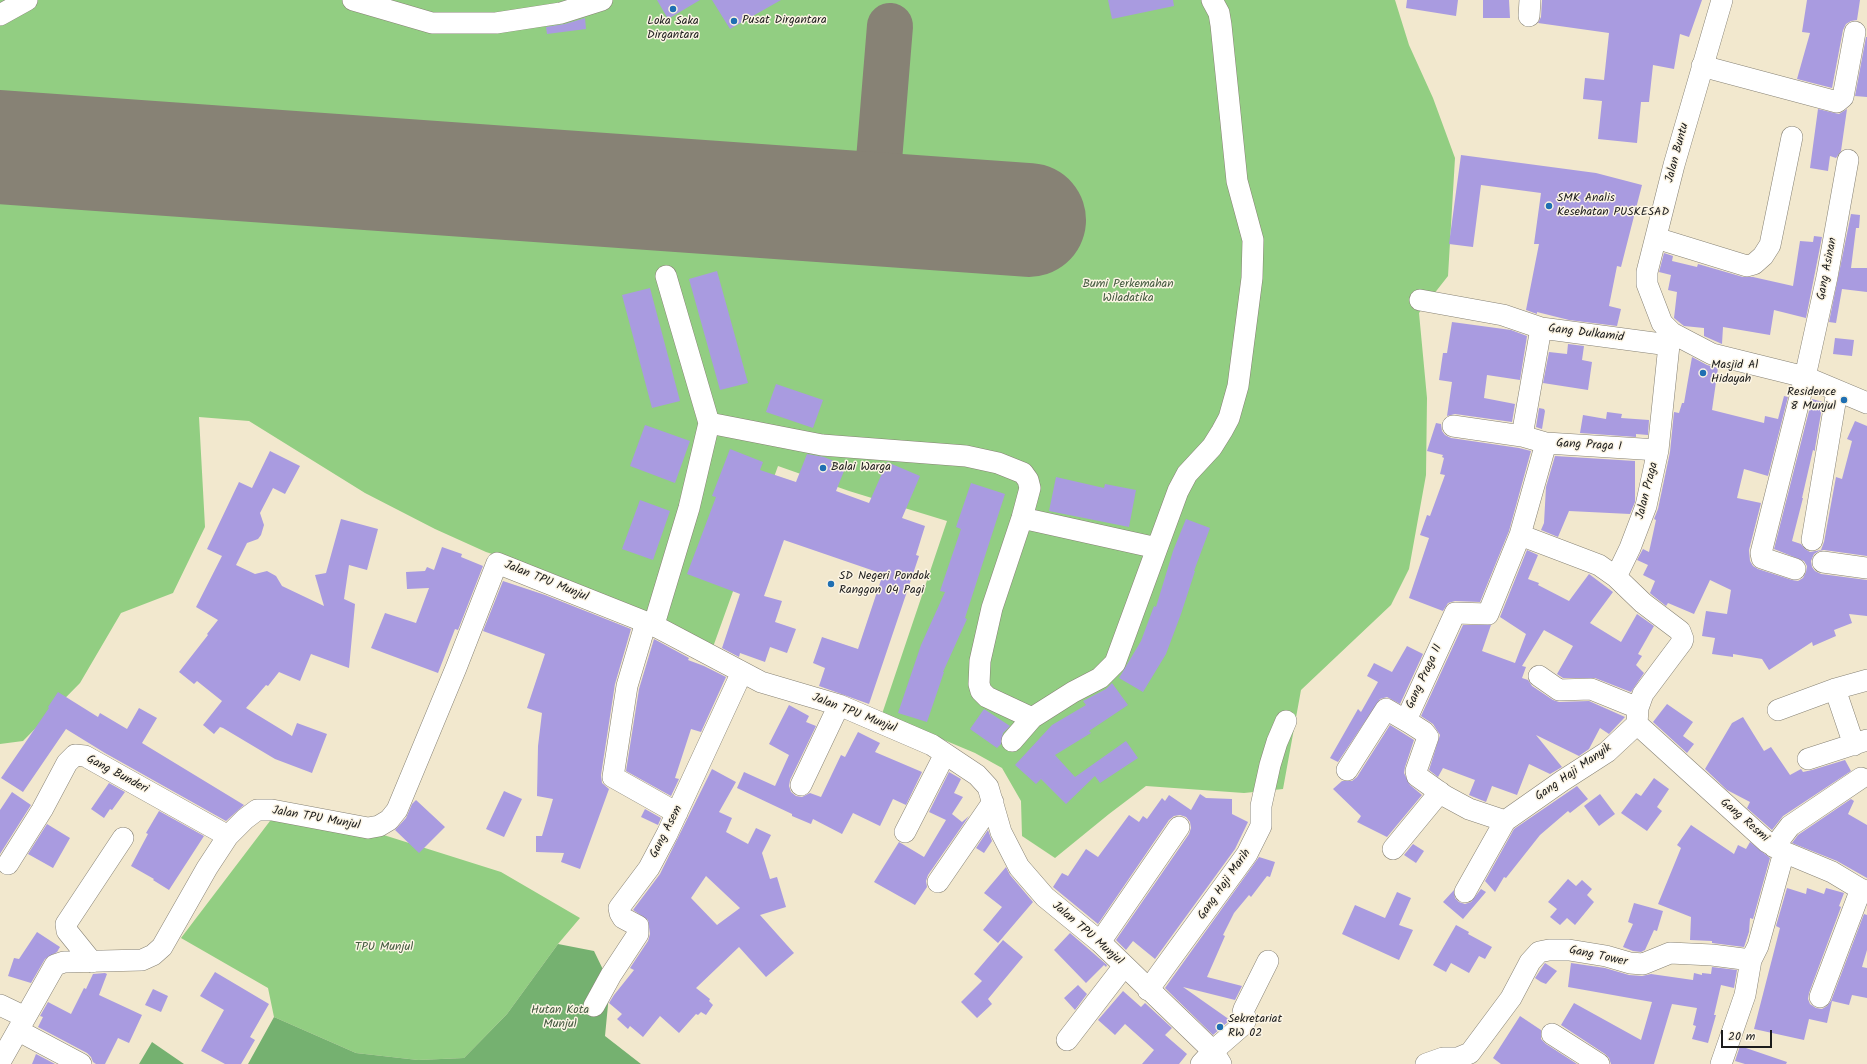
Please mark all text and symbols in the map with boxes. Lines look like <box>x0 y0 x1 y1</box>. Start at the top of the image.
marker: Loka Saka Dirgantara <box>668 4 678 14</box>
place label: Pusat Dirgantara <box>742 14 827 28</box>
place label: Loka Saka Dirgantara <box>647 15 699 43</box>
marker: Pusat Dirgantara <box>729 16 739 26</box>
street label: Jalan Buntu <box>1663 122 1693 184</box>
place label: SMK Analis Kesehatan PUSKESAD <box>1557 192 1669 220</box>
marker: SMK Analis Kesehatan PUSKESAD <box>1544 201 1554 211</box>
street label: Gang Asinan <box>1815 236 1841 302</box>
park label: Bumi Perkemahan Wiladatika <box>1082 278 1174 306</box>
street label: Gang Dulkamid <box>1547 322 1625 346</box>
place label: Masjid Al Hidayah <box>1711 359 1758 387</box>
marker: Masjid Al Hidayah <box>1698 368 1708 378</box>
place label: Residence 8 Munjul <box>1787 386 1836 414</box>
marker: Residence 8 Munjul <box>1839 395 1849 405</box>
street label: Gang Praga I <box>1556 437 1622 455</box>
place label: Balai Warga <box>831 461 891 475</box>
street label: Jalan Praga <box>1634 461 1662 521</box>
marker: Balai Warga <box>818 463 828 473</box>
street label: Jalan TPU Munjul <box>502 559 590 605</box>
place label: SD Negeri Pondok Ranggon 04 Pagi <box>839 570 930 598</box>
marker: SD Negeri Pondok Ranggon 04 Pagi <box>826 579 836 589</box>
street label: Gang Praga II <box>1404 642 1446 712</box>
street label: Jalan TPU Munjul <box>810 691 898 737</box>
street label: Gang Haji Manyik <box>1533 741 1615 805</box>
street label: Gang Bunderi <box>84 753 150 797</box>
street label: Gang Resmi <box>1717 796 1771 846</box>
street label: Gang Asem <box>648 803 686 861</box>
street label: Jalan TPU Munjul <box>271 804 361 834</box>
street label: Gang Haji Marih <box>1195 847 1255 923</box>
street label: Jalan TPU Munjul <box>1049 899 1125 969</box>
park label: TPU Munjul <box>355 941 413 955</box>
street label: Gang Tower <box>1568 944 1628 970</box>
park label: Hutan Kota Munjul <box>531 1004 589 1032</box>
place label: Sekretariat RW 02 <box>1228 1013 1282 1041</box>
marker: Sekretariat RW 02 <box>1215 1022 1225 1032</box>
scale bar <box>1723 1022 1774 1048</box>
text: 20 m <box>1728 1027 1755 1046</box>

